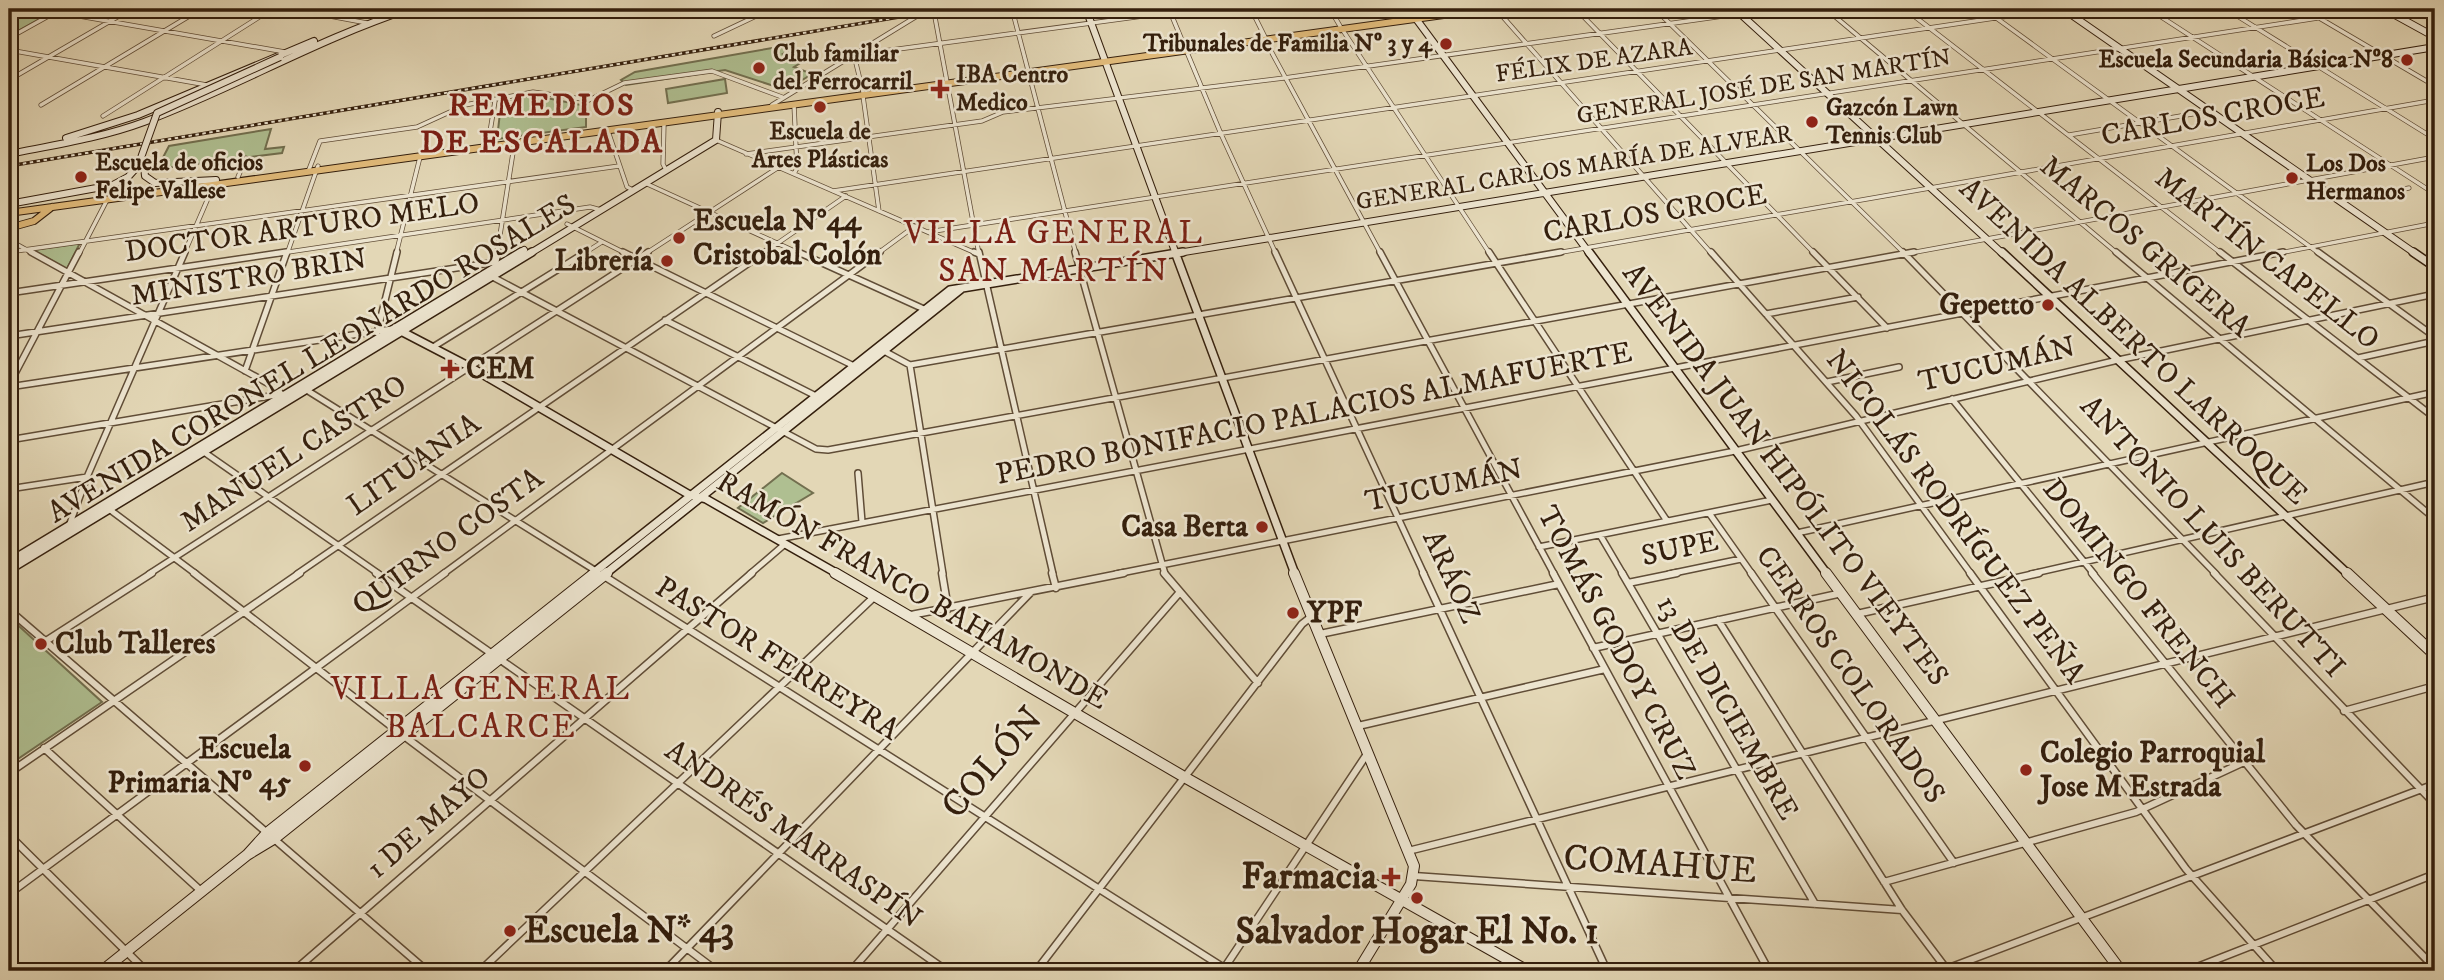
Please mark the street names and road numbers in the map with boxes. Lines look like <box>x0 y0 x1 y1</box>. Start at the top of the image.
street label: FÉLIX DE AZARA <box>1494 32 1695 90</box>
street label: GENERAL JOSÉ DE SAN MARTÍN <box>1575 42 1953 131</box>
street label: CARLOS CROCE <box>2098 79 2328 155</box>
street label: GENERAL CARLOS MARÍA DE ALVEAR <box>1354 118 1794 217</box>
street label: MARCOS GRIGERA <box>2032 148 2259 347</box>
street label: MARTÍN CAPELLO <box>2147 158 2388 358</box>
street label: AVENIDA ALBERTO LARROQUE <box>1951 171 2315 513</box>
street label: CARLOS CROCE <box>1540 176 1770 252</box>
street label: DOCTOR ARTURO MELO <box>122 185 482 271</box>
street label: AVENIDA CORONEL LEONARDO ROSALES <box>41 186 583 532</box>
street label: MINISTRO BRIN <box>128 241 370 315</box>
street label: AVENIDA JUAN HIPÓLITO VIEYTES <box>1614 255 1958 694</box>
street label: TUCUMÁN <box>1914 327 2079 401</box>
street label: PEDRO BONIFACIO PALACIOS ALMAFUERTE <box>993 334 1635 494</box>
street label: NICOLÁS RODRÍGUEZ PEÑA <box>1817 342 2095 692</box>
street label: MANUEL CASTRO <box>174 367 414 541</box>
street label: ANTONIO LUIS BERUTTI <box>2072 388 2352 686</box>
street label: LITUANIA <box>340 405 489 524</box>
street label: TUCUMÁN <box>1361 449 1526 521</box>
street label: QUIRNO COSTA <box>345 460 552 624</box>
street label: RAMÓN FRANCO BAHAMONDE <box>710 462 1115 718</box>
street label: DOMINGO FRENCH <box>2034 472 2242 716</box>
street label: TOMÁS GODOY CRUZ <box>1528 499 1706 786</box>
street label: SUPE <box>1638 523 1722 575</box>
street label: ARÁOZ <box>1413 524 1490 629</box>
street label: CERROS COLORADOS <box>1747 539 1953 811</box>
street label: PASTOR FERREYRA <box>648 569 906 749</box>
street label: 13 DE DICIEMBRE <box>1648 589 1806 827</box>
street label: COLÓN <box>931 697 1054 829</box>
street label: ANDRÉS MARRASPÍN <box>658 731 930 938</box>
street label: 1 DE MAYO <box>359 759 499 887</box>
street label: COMAHUE <box>1562 835 1758 895</box>

